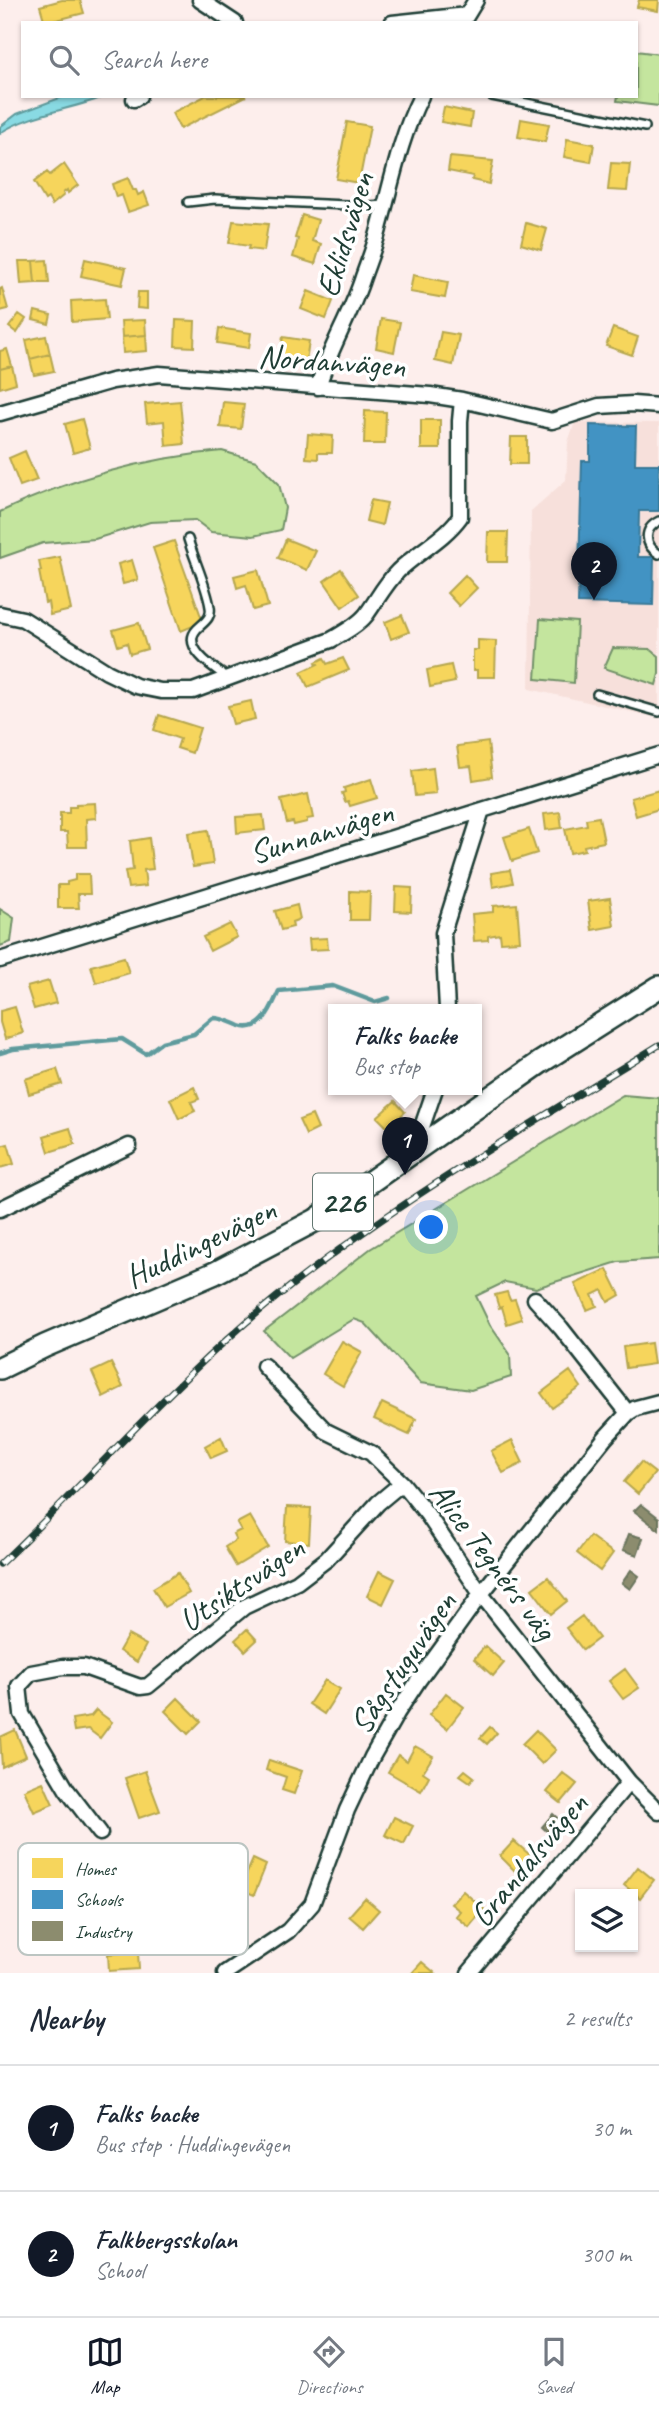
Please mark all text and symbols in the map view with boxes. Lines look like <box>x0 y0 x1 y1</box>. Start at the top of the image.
search box <box>21 21 638 98</box>
icon: search <box>45 41 83 79</box>
text: Search here <box>101 43 207 76</box>
street label: Eklidsvägen <box>306 167 384 302</box>
street label: Nordanvägen <box>257 335 407 387</box>
pin: 2 <box>571 542 617 600</box>
street label: Sunnanvägen <box>244 790 398 874</box>
popup <box>328 1004 482 1095</box>
text: Falks backe <box>354 1019 456 1052</box>
text: Bus stop <box>354 1052 420 1081</box>
pin: 1 <box>382 1117 428 1175</box>
road number: 226 <box>313 1174 373 1231</box>
street label: Huddingevägen <box>118 1188 283 1297</box>
your location <box>414 1210 448 1244</box>
street label: Alice Tegnérs väg <box>420 1473 567 1649</box>
street label: Utsiktsvägen <box>171 1526 313 1641</box>
street label: Sågstuguvägen <box>340 1583 466 1742</box>
street label: Grandalsvägen <box>460 1784 597 1935</box>
legend <box>18 1843 248 1955</box>
text: Homes <box>75 1857 117 1881</box>
text: Schools <box>75 1888 125 1912</box>
map controls <box>575 1889 638 1952</box>
button: layers <box>575 1889 638 1952</box>
text: Industry <box>75 1920 133 1944</box>
text: Nearby <box>28 2000 104 2038</box>
text: 2 results <box>564 2004 631 2033</box>
text: Falks backe <box>95 2097 198 2130</box>
text: 1 <box>46 2114 56 2143</box>
text: 30 m <box>592 2114 631 2143</box>
text: Bus stop · Huddingevägen <box>95 2130 290 2159</box>
text: Falkbergsskolan <box>95 2223 237 2256</box>
text: 2 <box>46 2240 56 2269</box>
text: 300 m <box>582 2240 631 2269</box>
text: School <box>95 2256 144 2285</box>
tab: Map <box>86 2333 124 2399</box>
tab: Directions <box>296 2333 363 2399</box>
tab: Saved <box>535 2333 573 2399</box>

